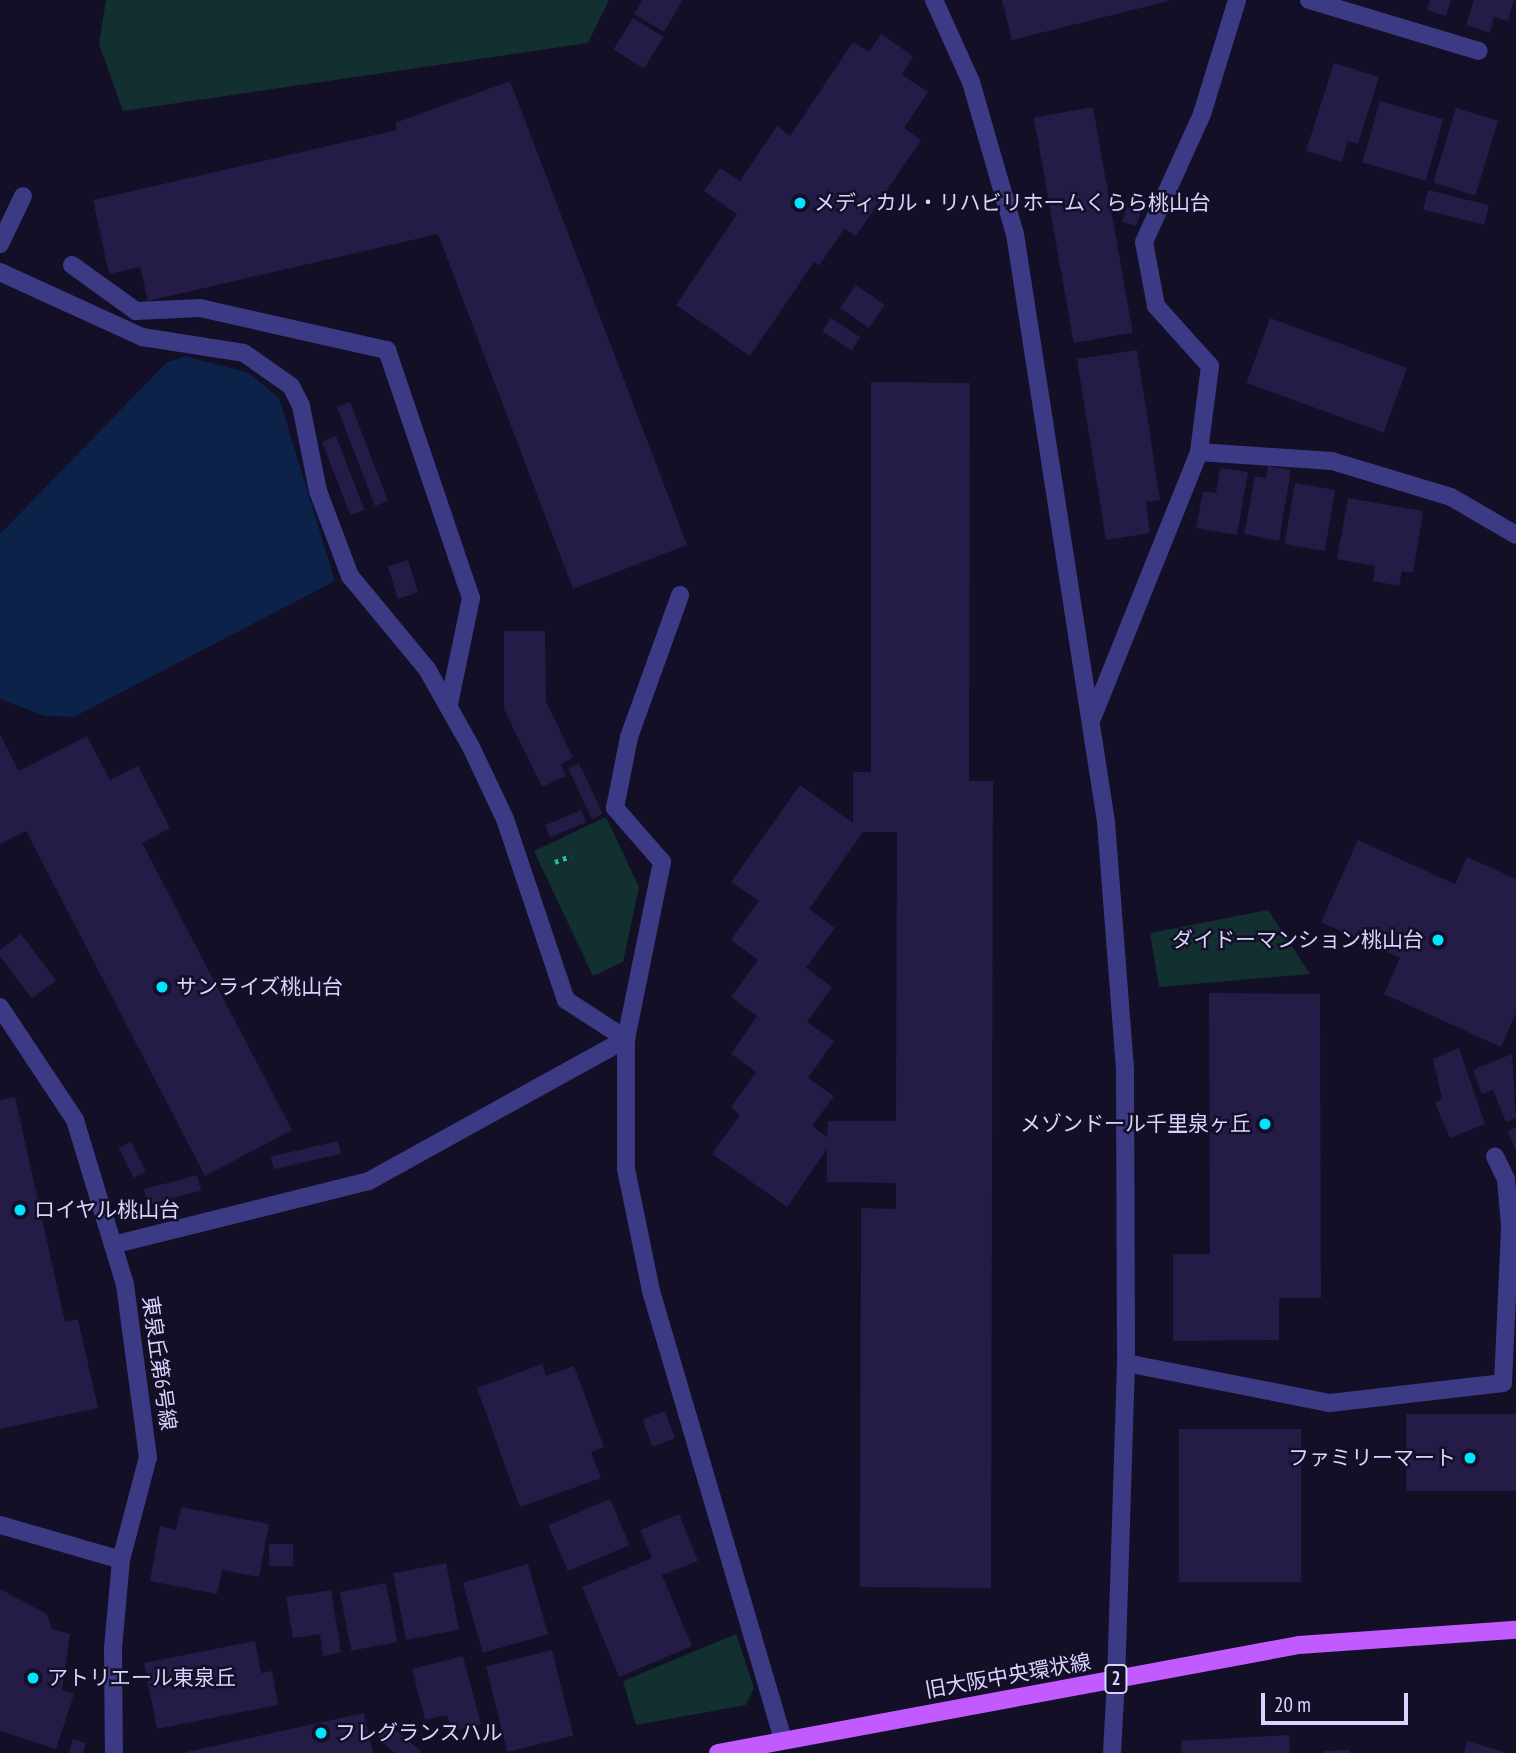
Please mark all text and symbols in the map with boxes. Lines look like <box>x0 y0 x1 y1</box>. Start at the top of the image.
place label: メディカル・リハビリホームくらら桃山台 <box>814 190 1213 216</box>
marker: メディカル・リハビリホームくらら桃山台 <box>792 195 808 211</box>
place label: ダイドーマンション桃山台 <box>1172 927 1424 953</box>
marker: ダイドーマンション桃山台 <box>1430 932 1446 948</box>
place label: サンライズ桃山台 <box>176 974 344 1000</box>
marker: サンライズ桃山台 <box>154 979 170 995</box>
place label: メゾンドール千里泉ヶ丘 <box>1020 1111 1251 1137</box>
marker: メゾンドール千里泉ヶ丘 <box>1257 1116 1273 1132</box>
place label: ロイヤル桃山台 <box>34 1197 181 1223</box>
marker: ロイヤル桃山台 <box>12 1202 28 1218</box>
street label: 東泉丘第6号線 <box>137 1294 181 1432</box>
place label: ファミリーマート <box>1288 1445 1456 1471</box>
marker: ファミリーマート <box>1462 1450 1478 1466</box>
street label: 旧大阪中央環状線 <box>923 1649 1093 1703</box>
road number: 2 <box>1104 1664 1128 1694</box>
place label: アトリエール東泉丘 <box>47 1665 236 1691</box>
marker: アトリエール東泉丘 <box>25 1670 41 1686</box>
scale bar <box>1264 1680 1411 1724</box>
text: 20 m <box>1274 1691 1311 1718</box>
place label: フレグランスハル <box>335 1720 503 1746</box>
marker: フレグランスハル <box>313 1725 329 1741</box>

